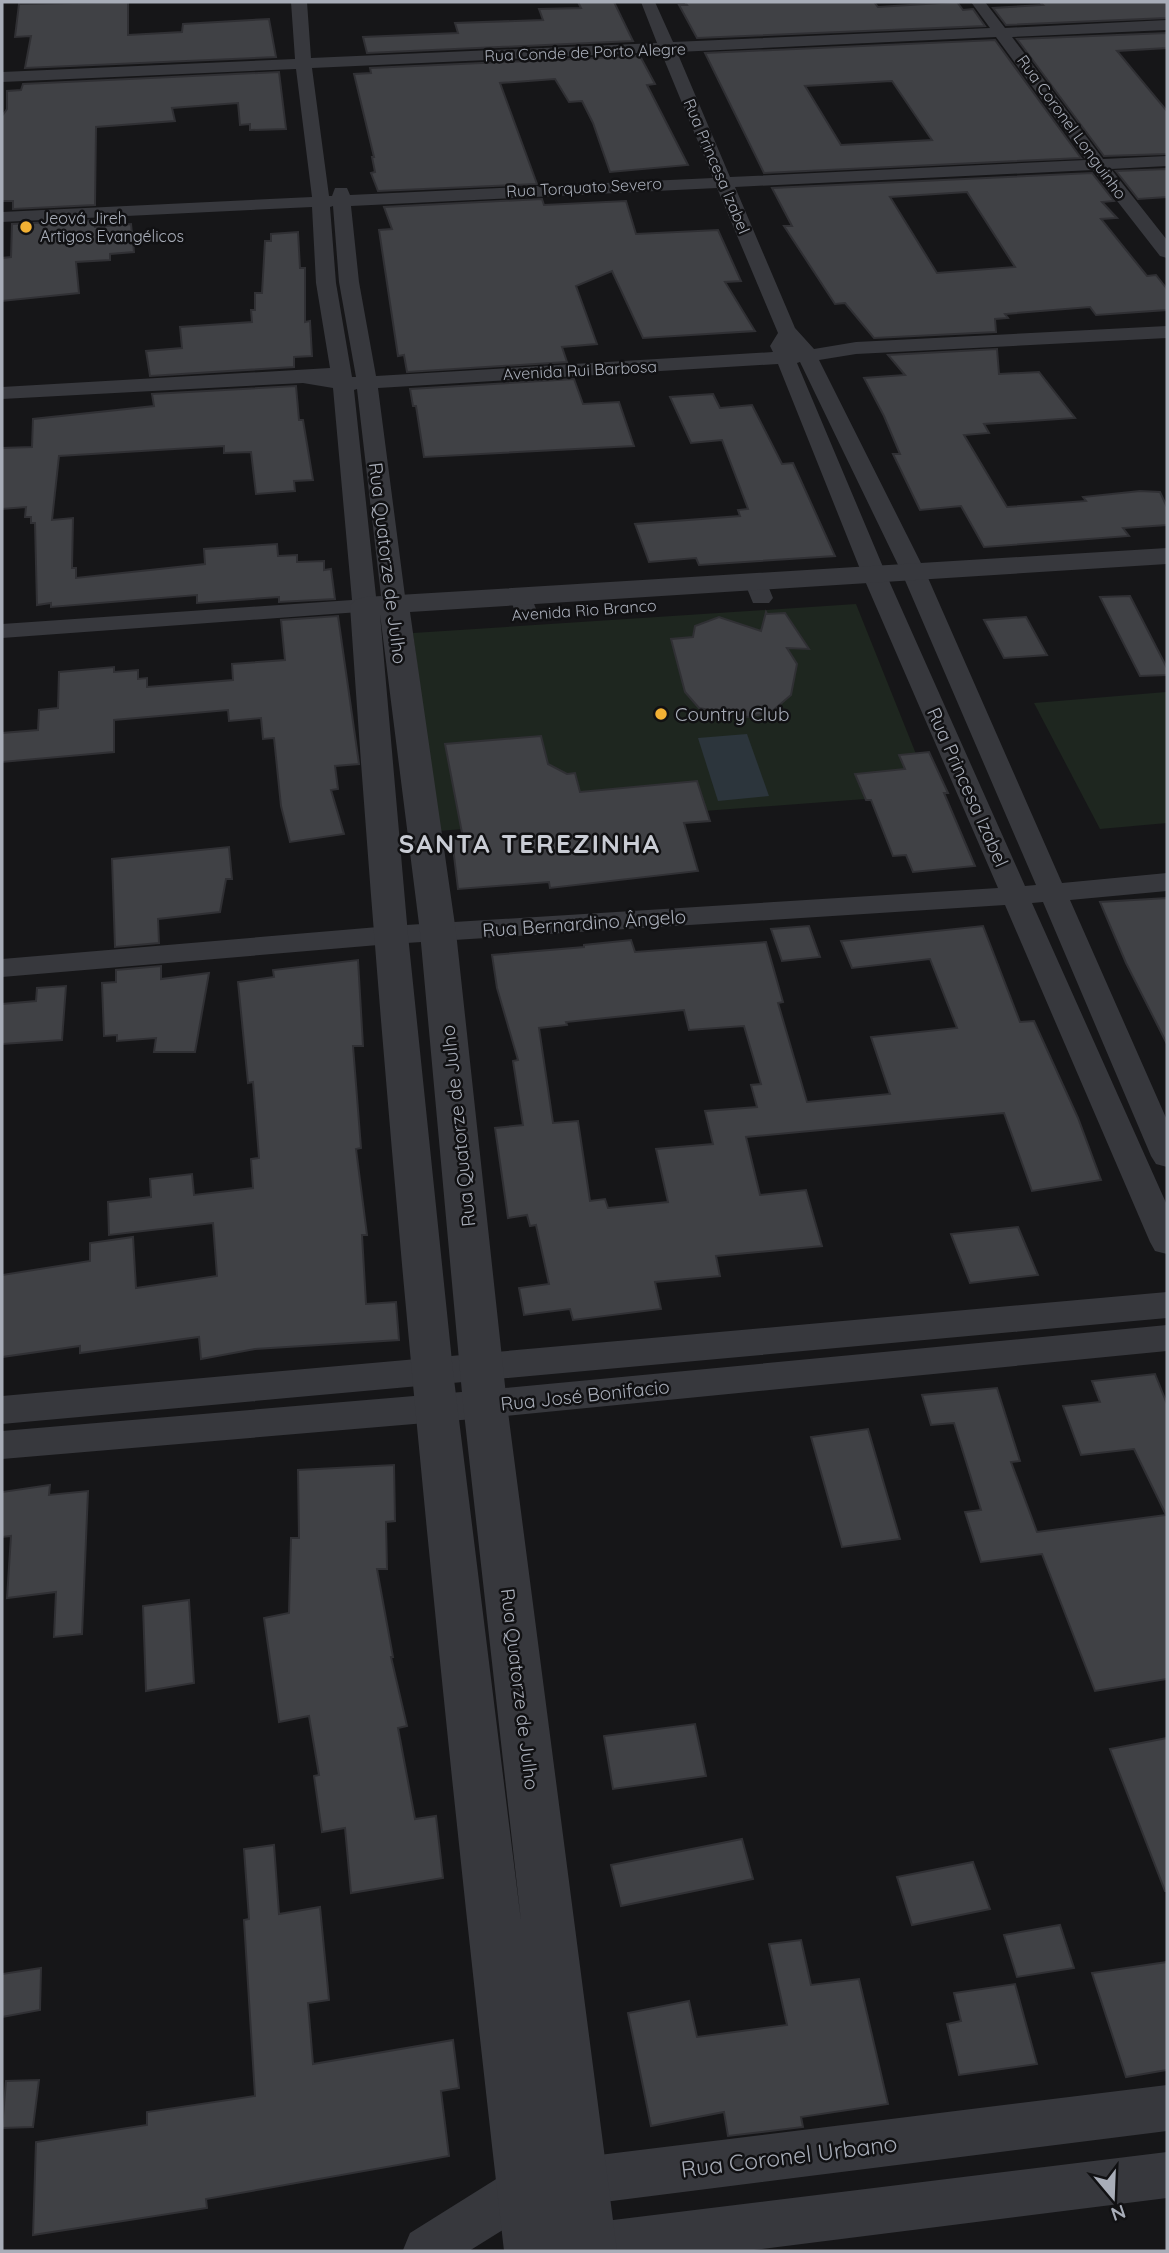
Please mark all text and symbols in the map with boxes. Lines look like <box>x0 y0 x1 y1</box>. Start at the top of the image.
street label: Rua Conde de Porto Alegre <box>484 38 686 66</box>
street label: Rua Coronel Longuinho <box>1013 51 1131 203</box>
street label: Rua Princesa Izabel <box>679 95 755 237</box>
street label: Rua Torquato Severo <box>506 173 662 201</box>
place label: Jeová Jireh Artigos Evangélicos <box>40 208 184 246</box>
marker: Jeová Jireh Artigos Evangélicos <box>18 219 34 235</box>
street label: Avenida Rui Barbosa <box>502 356 658 384</box>
street label: Rua Quatorze de Julho <box>364 461 412 665</box>
street label: Avenida Rio Branco <box>511 595 657 625</box>
place label: Country Club <box>675 702 789 726</box>
street label: Rua Princesa Izabel <box>922 704 1014 870</box>
marker: Country Club <box>653 706 669 722</box>
district label: SANTA TEREZINHA <box>399 827 661 860</box>
street label: Rua Bernardino Ângelo <box>481 904 687 942</box>
street label: Rua Quatorze de Julho <box>435 1024 481 1228</box>
street label: Rua José Bonifacio <box>499 1374 671 1416</box>
street label: Rua Quatorze de Julho <box>496 1587 544 1791</box>
street label: Rua Coronel Urbano <box>679 2128 899 2184</box>
north arrow <box>1078 2162 1148 2232</box>
text: N <box>1108 2199 1129 2227</box>

